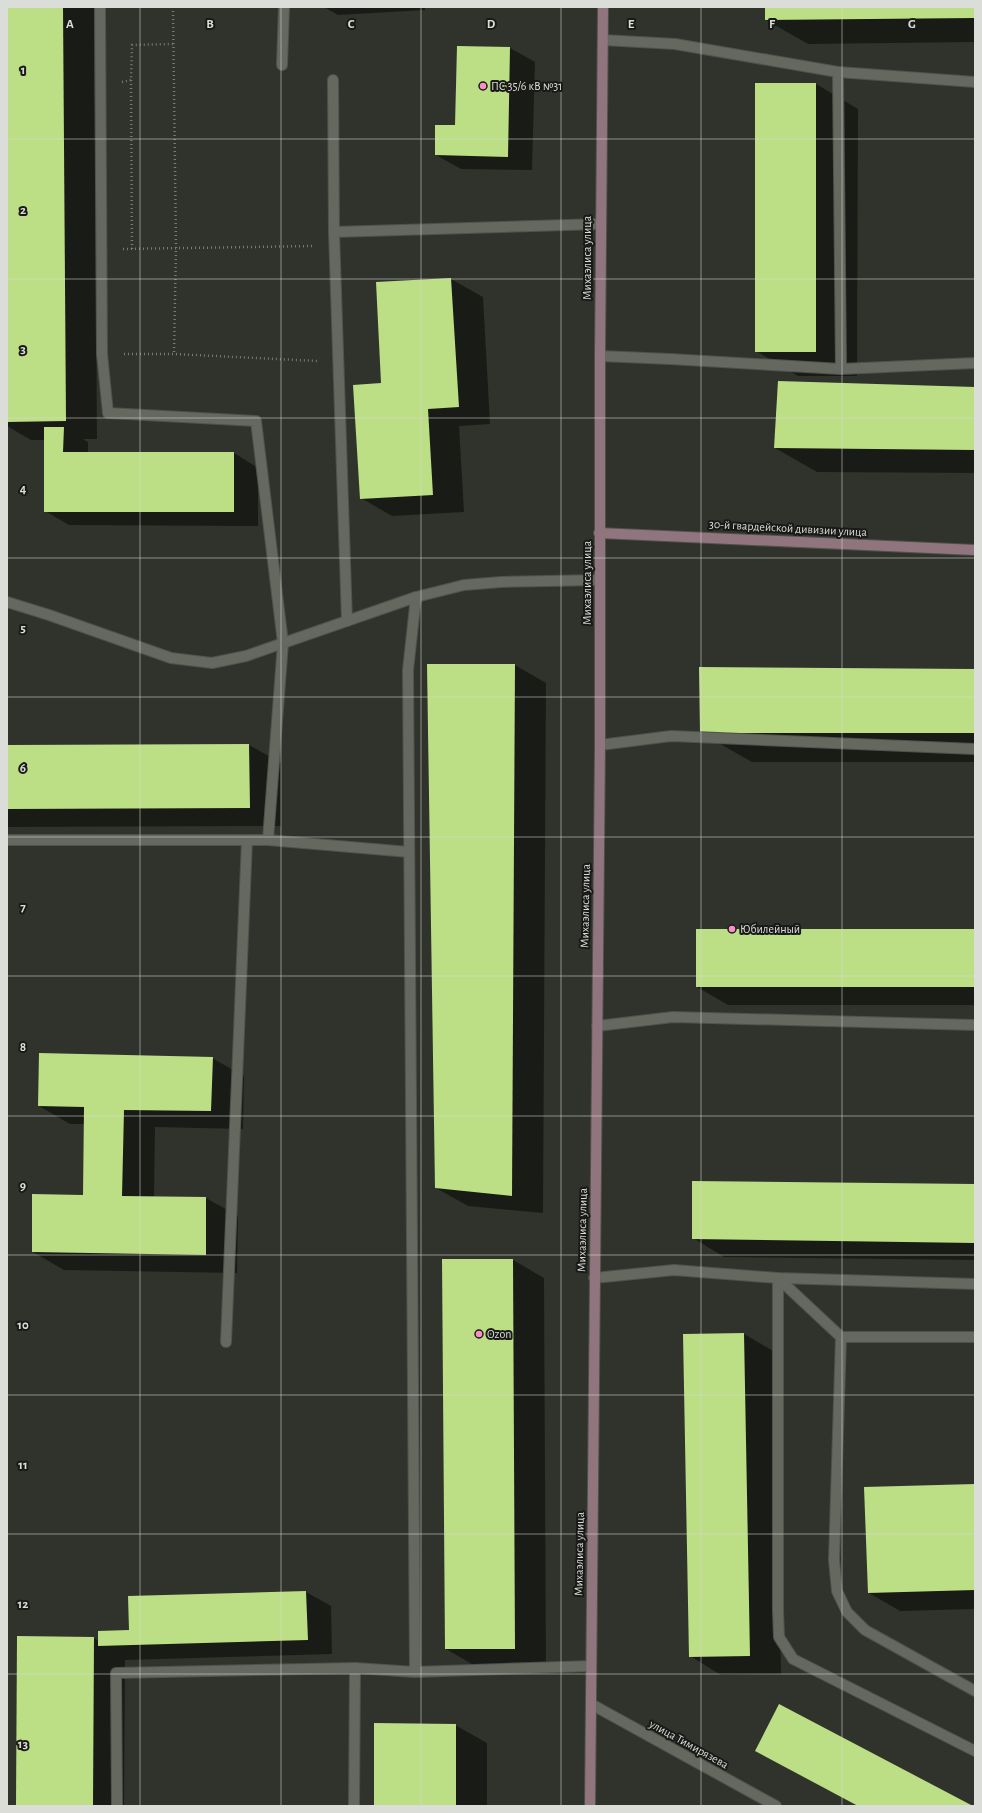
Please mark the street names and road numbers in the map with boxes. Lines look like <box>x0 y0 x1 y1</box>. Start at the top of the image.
street label: Михаэлиса улица <box>581 215 594 300</box>
street label: 30-й гвардейской дивизии улица <box>709 518 868 539</box>
street label: Михаэлиса улица <box>581 540 594 625</box>
street label: Михаэлиса улица <box>578 863 593 948</box>
street label: Михаэлиса улица <box>575 1187 590 1272</box>
street label: Михаэлиса улица <box>572 1511 587 1596</box>
street label: улица Тимирязева <box>646 1717 731 1772</box>

